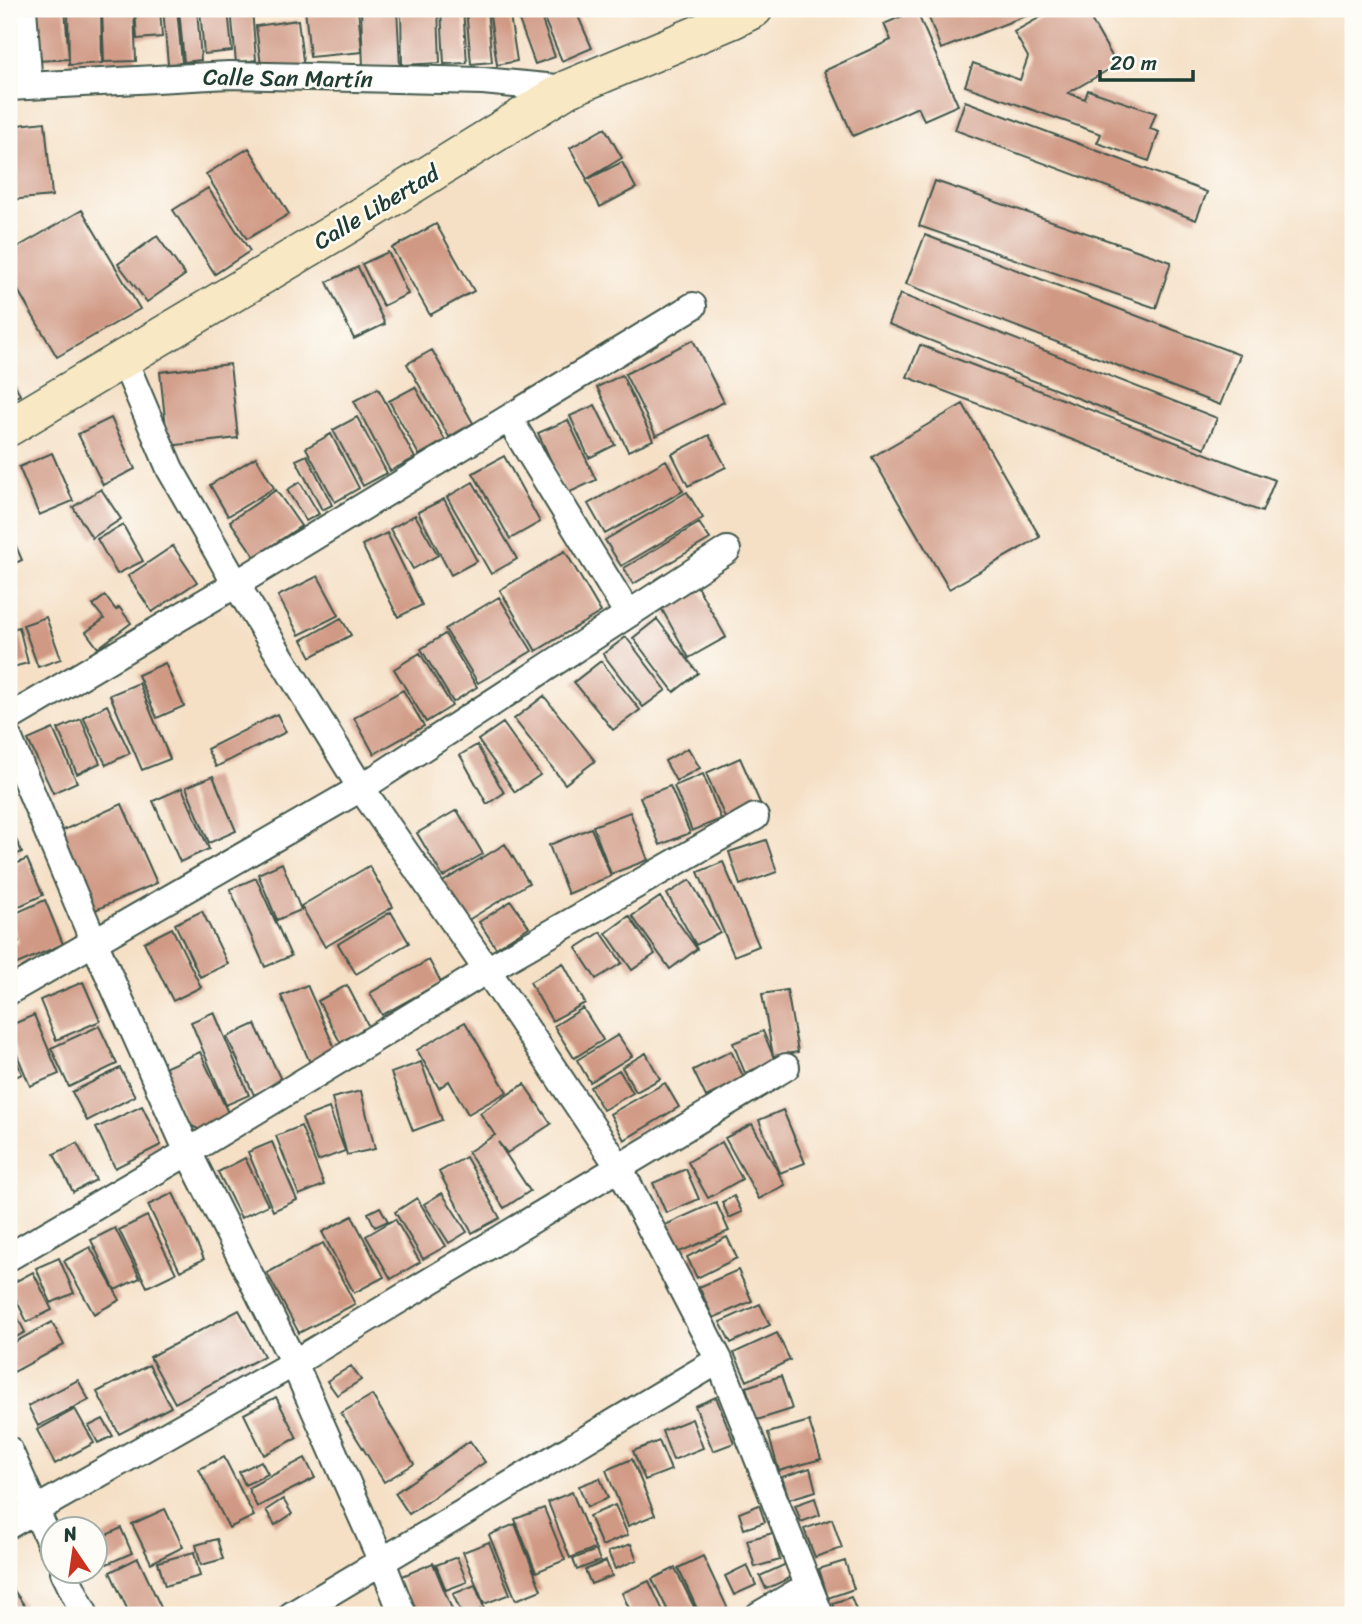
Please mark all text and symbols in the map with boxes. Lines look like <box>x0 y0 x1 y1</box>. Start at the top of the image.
scale bar <box>1100 38 1192 82</box>
text: 20 m <box>1110 44 1157 82</box>
street label: Calle San Martín <box>203 57 374 100</box>
street label: Calle Libertad <box>305 153 449 261</box>
north arrow <box>38 1516 108 1586</box>
text: N <box>59 1516 81 1552</box>

